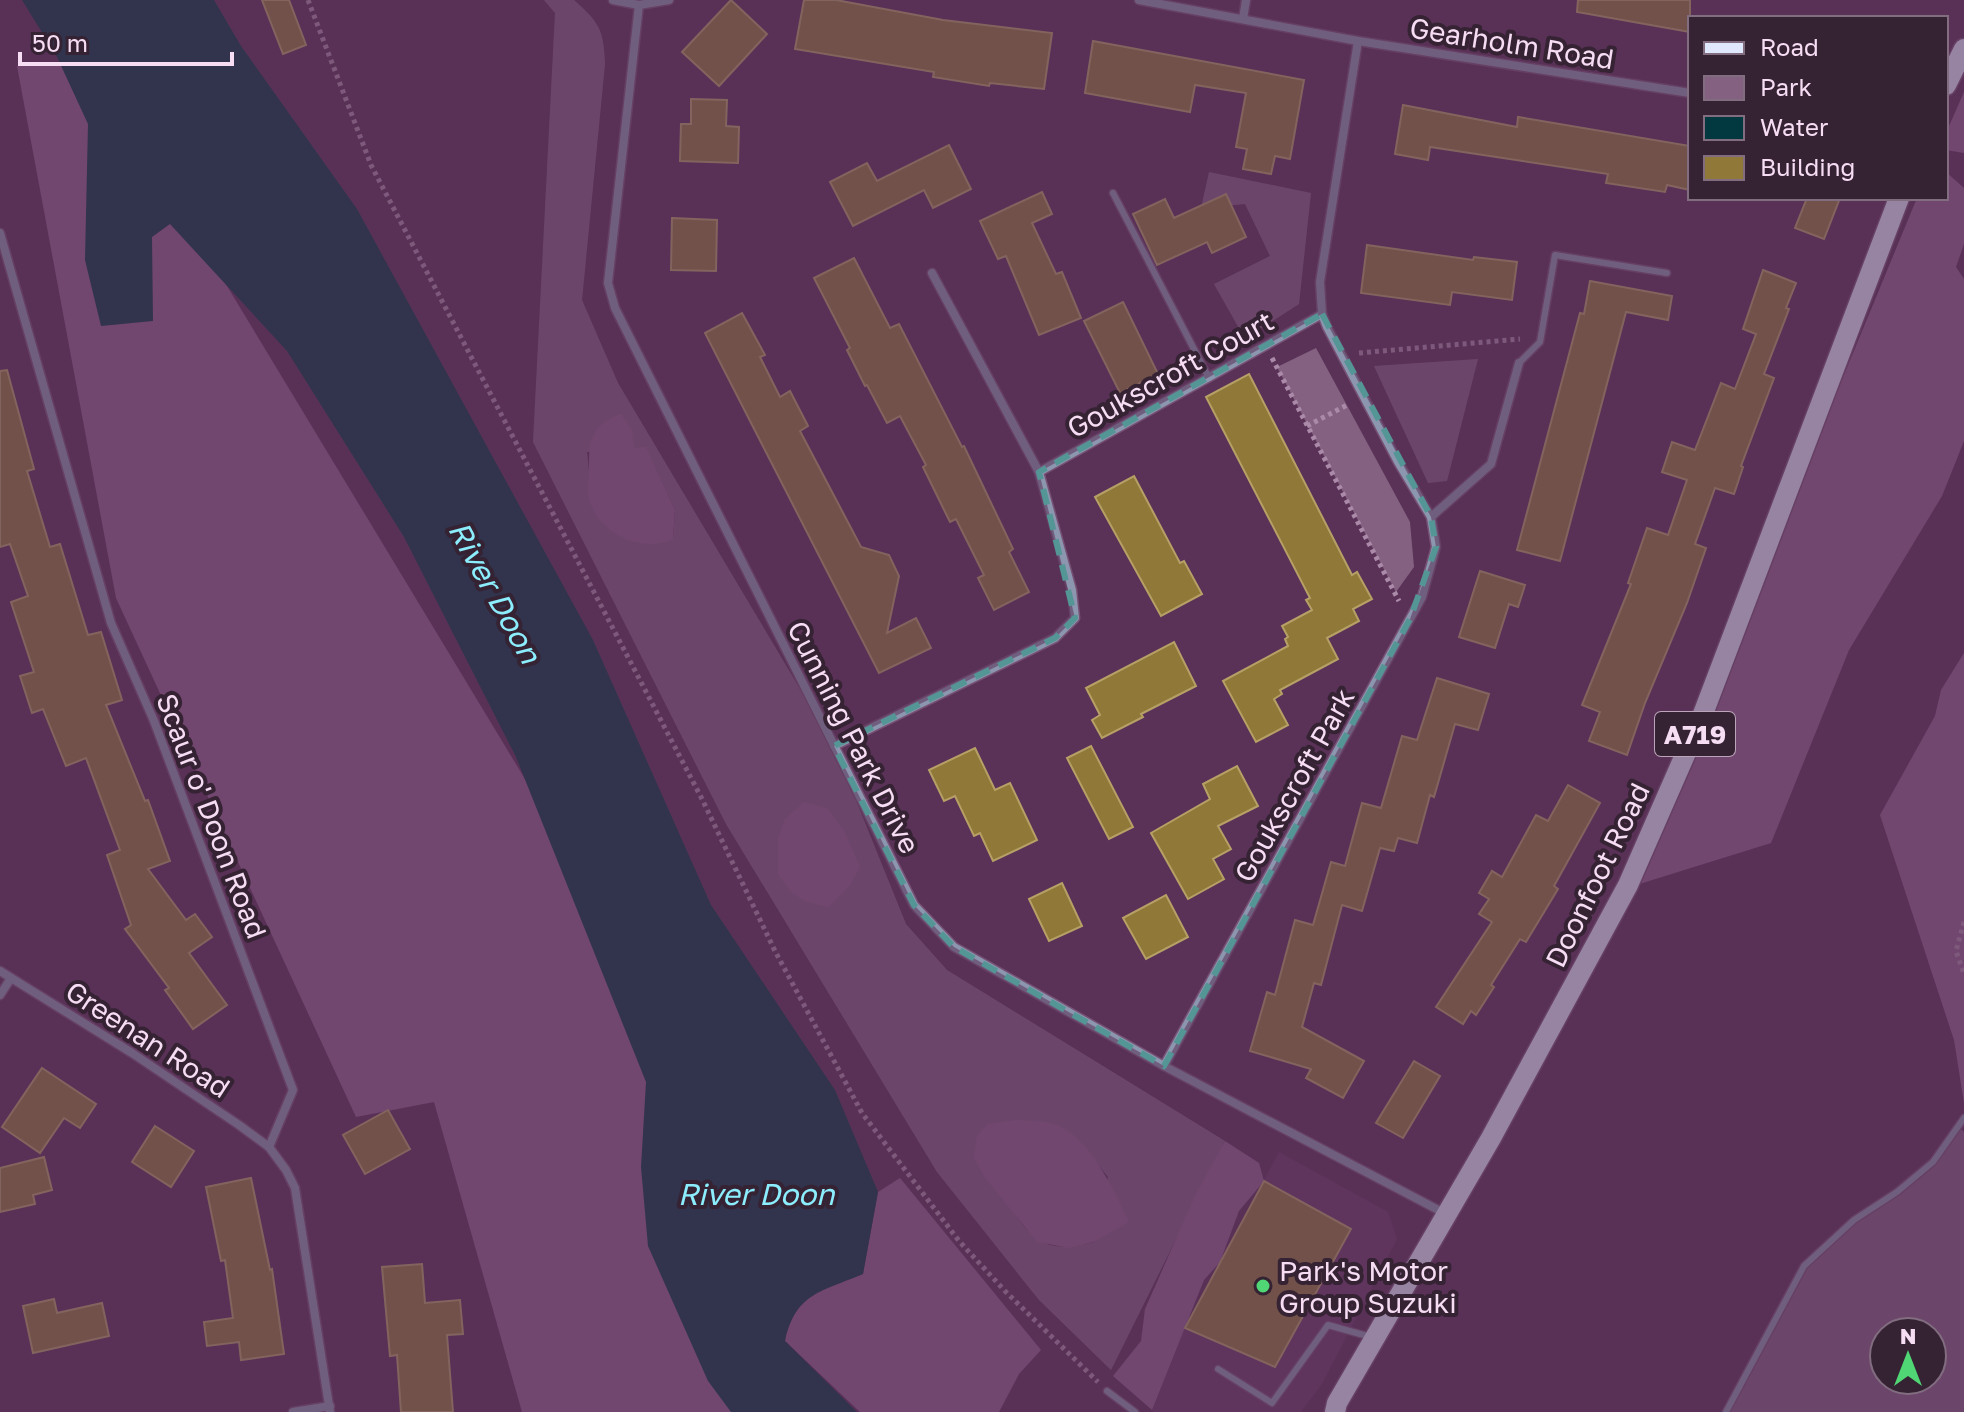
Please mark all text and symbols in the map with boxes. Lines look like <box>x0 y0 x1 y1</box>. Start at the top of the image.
street label: Gearholm Road <box>1408 11 1616 75</box>
scale bar <box>20 16 232 66</box>
legend <box>1688 16 1948 200</box>
text: 50 m <box>32 28 88 57</box>
text: Road <box>1760 32 1819 61</box>
text: Park <box>1760 72 1812 101</box>
text: Water <box>1760 112 1828 141</box>
text: Building <box>1760 152 1855 181</box>
street label: Goukscroft Court <box>1061 304 1279 444</box>
water label: River Doon <box>441 515 549 671</box>
street label: Cunning Park Drive <box>781 615 927 859</box>
street label: Goukscroft Park <box>1227 682 1361 887</box>
street label: Scaur o' Doon Road <box>150 689 274 943</box>
road number: A719 <box>1655 712 1735 756</box>
street label: Doonfoot Road <box>1538 778 1656 972</box>
street label: Greenan Road <box>60 974 236 1104</box>
water label: River Doon <box>678 1176 836 1212</box>
place label: Park's Motor Group Suzuki <box>1279 1254 1457 1319</box>
marker: Park's Motor Group Suzuki <box>1254 1277 1272 1295</box>
north arrow <box>1868 1316 1948 1396</box>
text: N <box>1900 1322 1916 1349</box>

